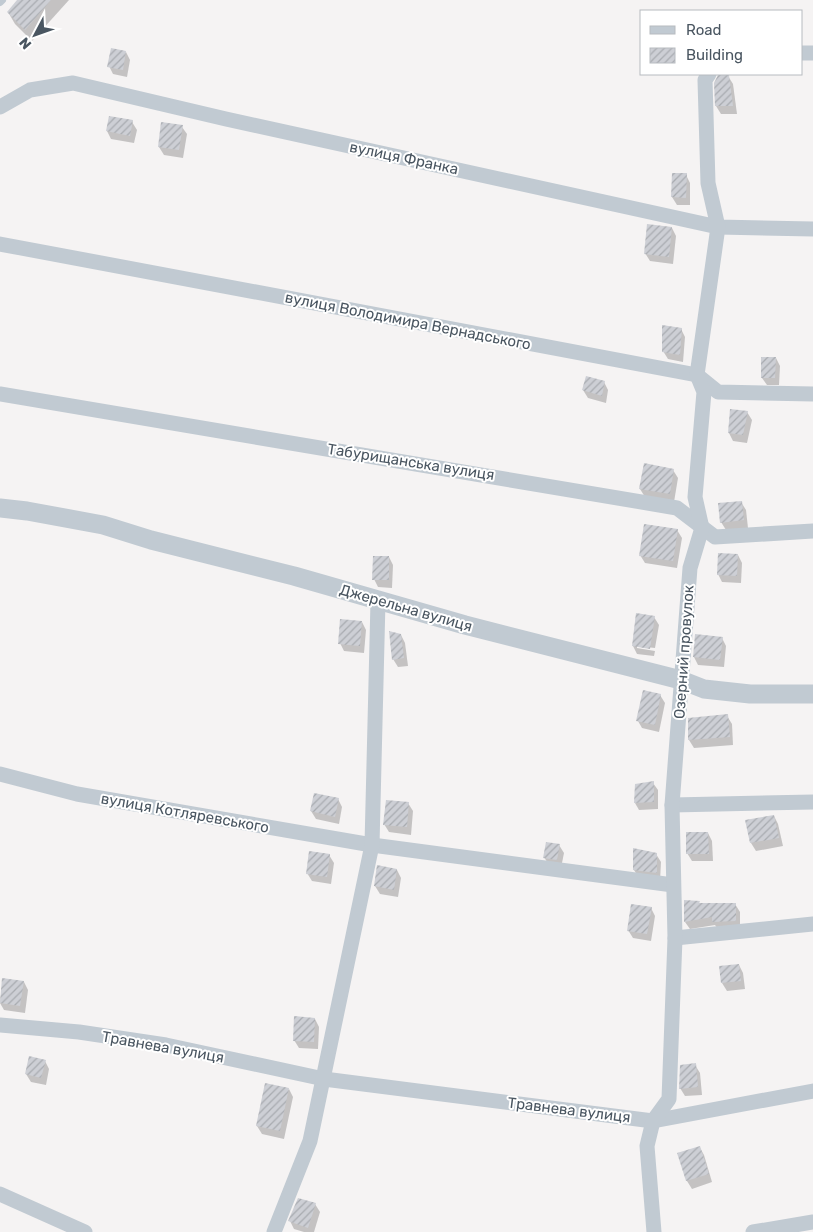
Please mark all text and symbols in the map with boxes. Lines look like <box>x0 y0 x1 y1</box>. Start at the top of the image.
north arrow <box>10 10 60 60</box>
legend <box>640 10 803 75</box>
text: Road <box>686 21 722 39</box>
text: N <box>16 34 35 53</box>
text: Building <box>686 46 743 64</box>
street label: вулиця Франка <box>348 138 460 178</box>
street label: вулиця Володимира Вернадського <box>284 288 532 354</box>
street label: Табурищанська вулиця <box>326 440 496 484</box>
street label: Джерельна вулиця <box>338 580 474 636</box>
street label: Озерний провулок <box>670 584 698 720</box>
street label: вулиця Котляревського <box>100 789 270 837</box>
street label: Травнева вулиця <box>101 1027 225 1067</box>
street label: Травнева вулиця <box>507 1094 631 1126</box>

